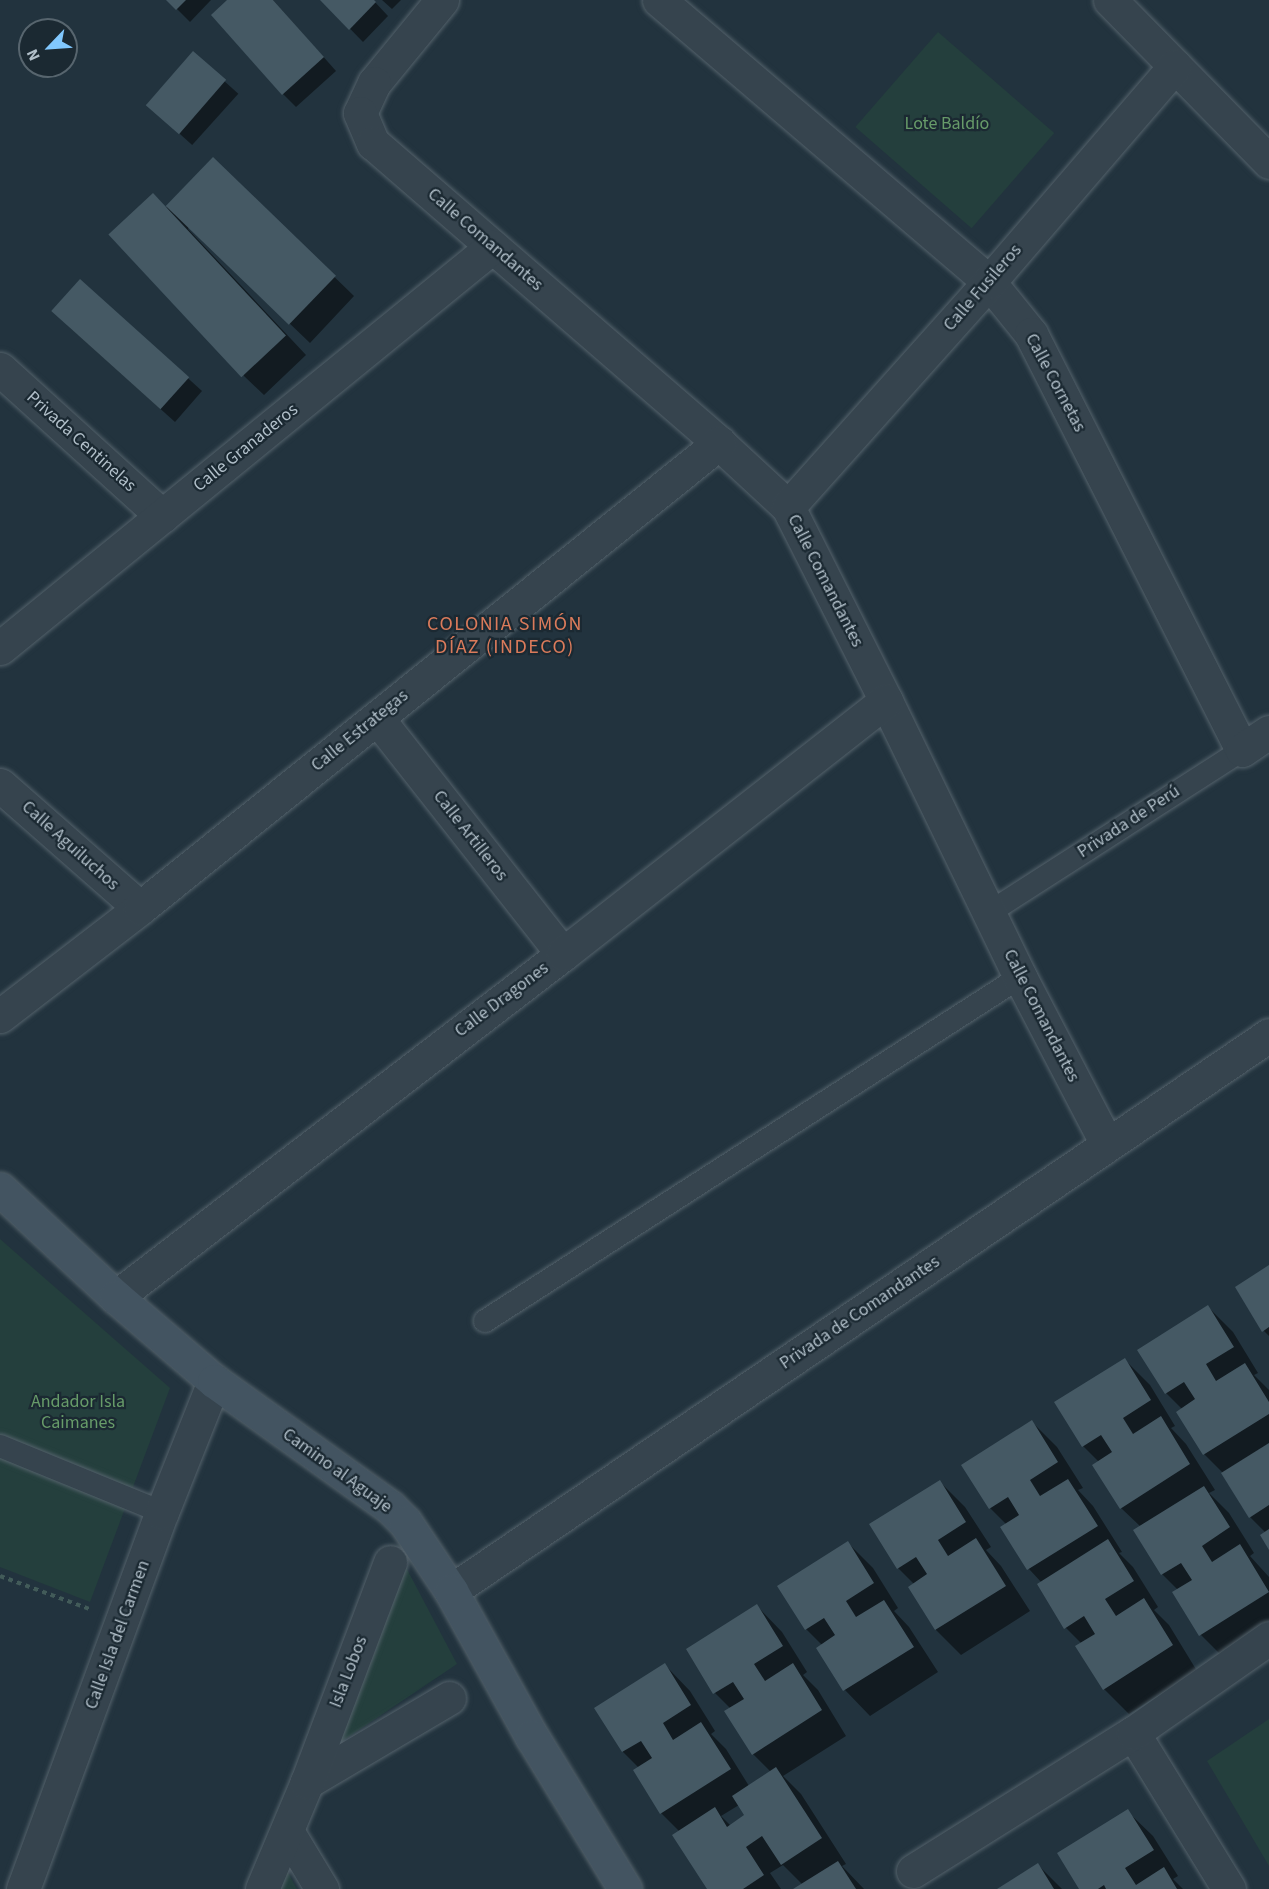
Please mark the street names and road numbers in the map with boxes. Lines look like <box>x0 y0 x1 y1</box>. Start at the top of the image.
street label: Calle Comandantes <box>423 184 547 296</box>
street label: Calle Fusileros <box>939 240 1027 336</box>
street label: Calle Cornetas <box>1020 330 1090 436</box>
street label: Privada Centinelas <box>22 387 140 497</box>
street label: Calle Granaderos <box>189 399 303 497</box>
street label: Calle Comandantes <box>782 511 868 651</box>
street label: Calle Estrategas <box>307 685 413 777</box>
street label: Privada de Perú <box>1074 781 1184 863</box>
street label: Calle Artilleros <box>428 786 512 886</box>
street label: Calle Aguiluchos <box>17 797 123 895</box>
street label: Calle Comandantes <box>998 946 1084 1086</box>
street label: Calle Dragones <box>451 958 553 1042</box>
street label: Privada de Comandantes <box>776 1251 944 1375</box>
street label: Camino al Aguaje <box>278 1424 396 1518</box>
street label: Calle Isla del Carmen <box>81 1558 155 1712</box>
street label: Isla Lobos <box>325 1633 373 1711</box>

